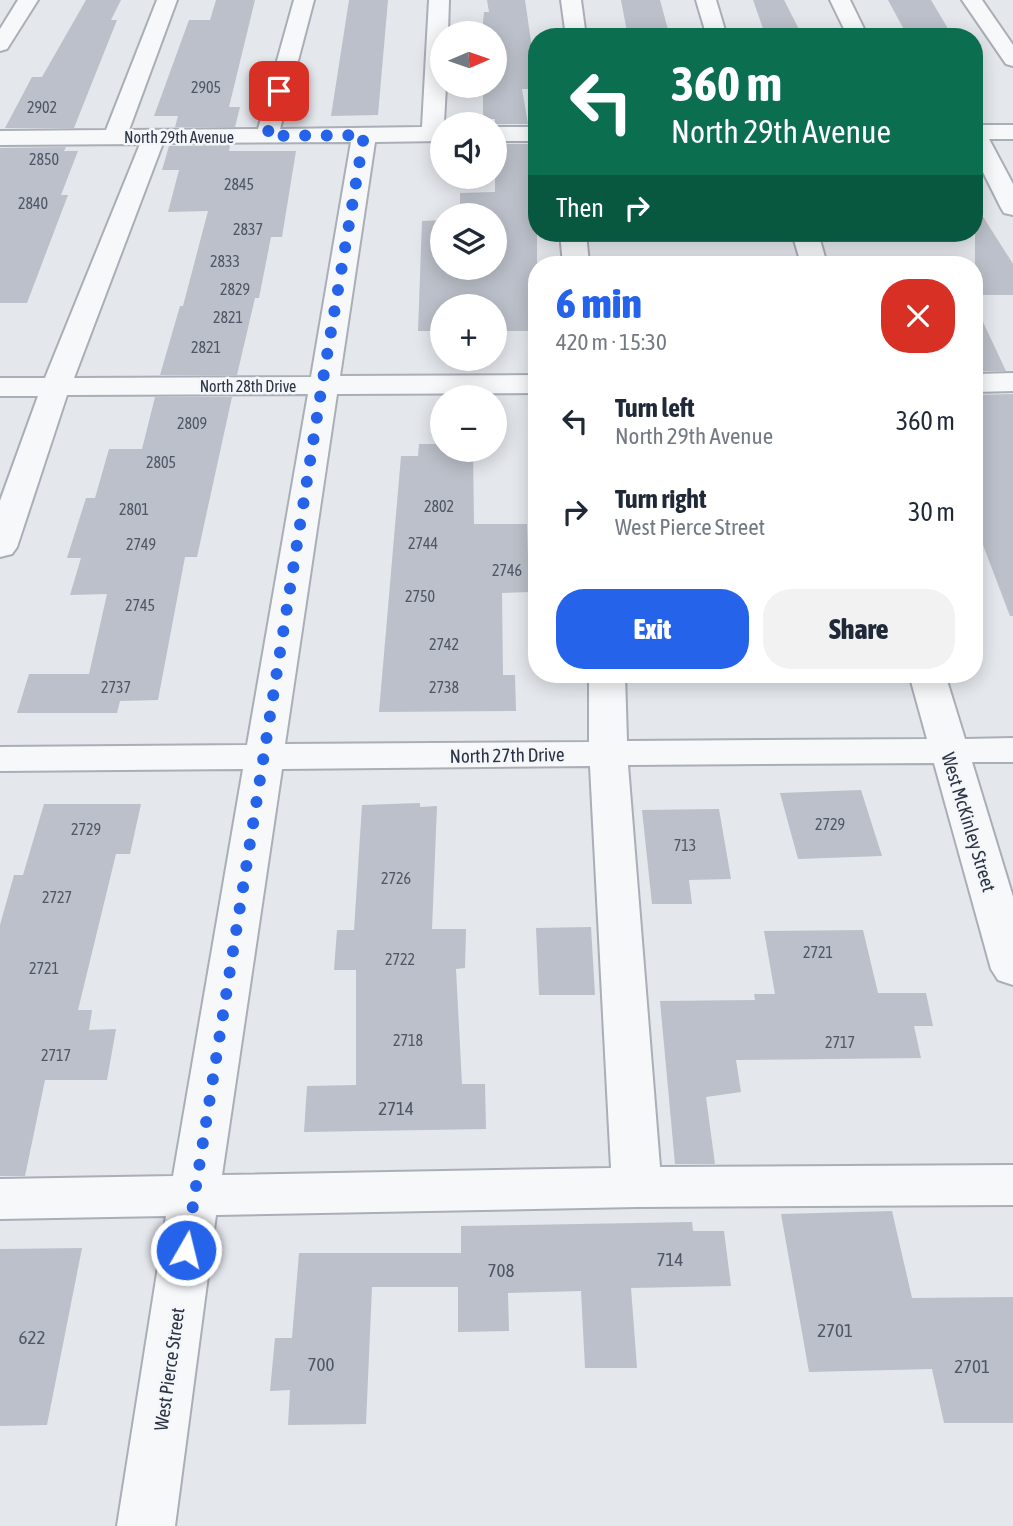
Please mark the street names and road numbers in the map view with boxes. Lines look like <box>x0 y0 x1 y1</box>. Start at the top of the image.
street label: North 29th Avenue <box>124 128 234 146</box>
street label: North 28th Drive <box>200 377 296 395</box>
street label: North 27th Drive <box>449 743 565 767</box>
street label: West McKinley Street <box>937 750 1001 894</box>
street label: West Pierce Street <box>149 1306 189 1432</box>

